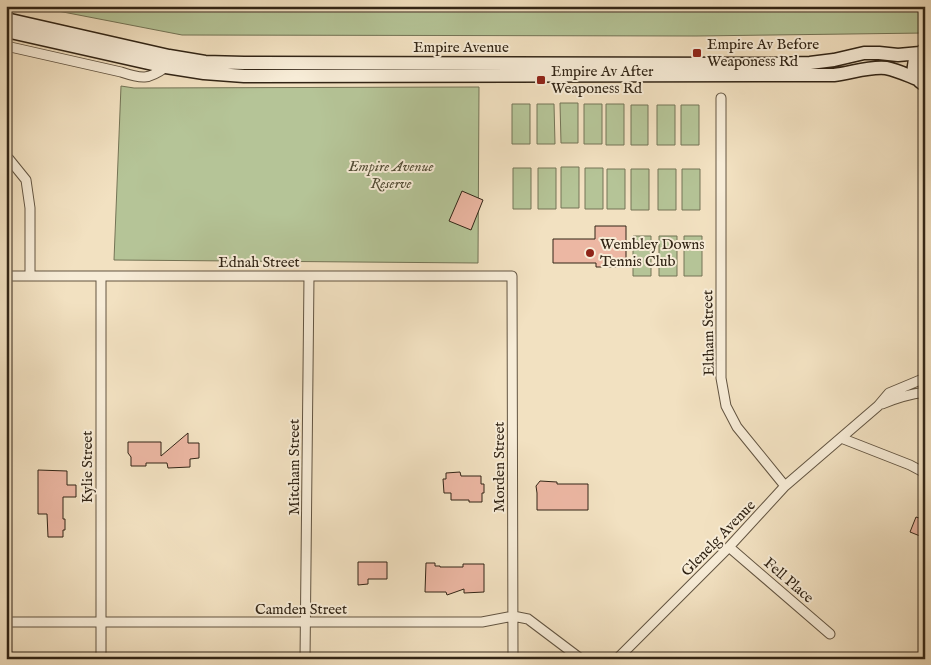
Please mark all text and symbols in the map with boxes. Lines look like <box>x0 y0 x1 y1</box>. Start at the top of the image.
place label: Empire Av Before Weaponess Rd <box>707 35 819 71</box>
street label: Empire Avenue <box>413 38 509 57</box>
marker: Empire Av Before Weaponess Rd <box>691 47 703 59</box>
place label: Empire Av After Weaponess Rd <box>551 62 654 98</box>
marker: Empire Av After Weaponess Rd <box>535 74 547 86</box>
park label: Empire Avenue Reserve <box>348 157 434 193</box>
place label: Wembley Downs Tennis Club <box>600 235 705 271</box>
marker: Wembley Downs Tennis Club <box>584 247 596 259</box>
street label: Ednah Street <box>218 253 300 272</box>
street label: Eltham Street <box>698 290 719 376</box>
street label: Mitcham Street <box>285 419 304 515</box>
street label: Morden Street <box>490 422 509 512</box>
street label: Kylie Street <box>78 431 97 503</box>
street label: Glenelg Avenue <box>677 496 760 581</box>
street label: Fell Place <box>760 553 818 607</box>
street label: Camden Street <box>255 600 347 619</box>

